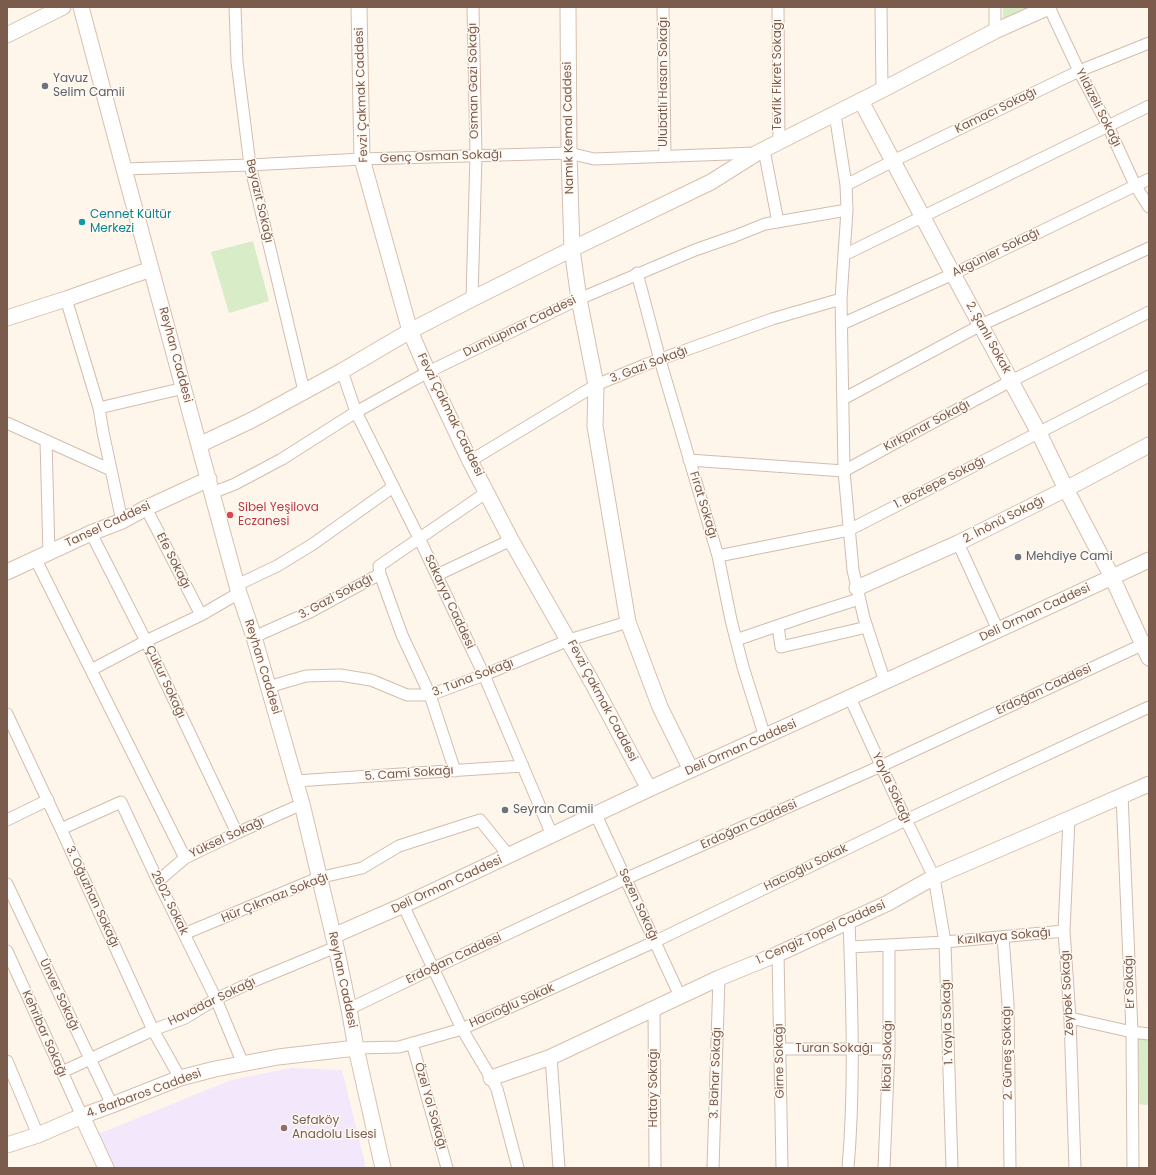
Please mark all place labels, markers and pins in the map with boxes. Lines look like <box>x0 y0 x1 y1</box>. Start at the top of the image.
place label: Yavuz Selim Camii <box>53 72 125 100</box>
marker: Yavuz Selim Camii <box>40 81 50 91</box>
place label: Cennet Kültür Merkezi <box>90 208 171 236</box>
marker: Cennet Kültür Merkezi <box>77 217 87 227</box>
place label: Sibel Yeşilova Eczanesi <box>238 501 319 529</box>
marker: Sibel Yeşilova Eczanesi <box>225 510 235 520</box>
place label: Mehdiye Cami <box>1026 550 1113 564</box>
marker: Mehdiye Cami <box>1013 552 1023 562</box>
place label: Seyran Camii <box>513 803 593 817</box>
marker: Seyran Camii <box>500 805 510 815</box>
place label: Sefaköy Anadolu Lisesi <box>292 1114 377 1142</box>
marker: Sefaköy Anadolu Lisesi <box>279 1123 289 1133</box>

